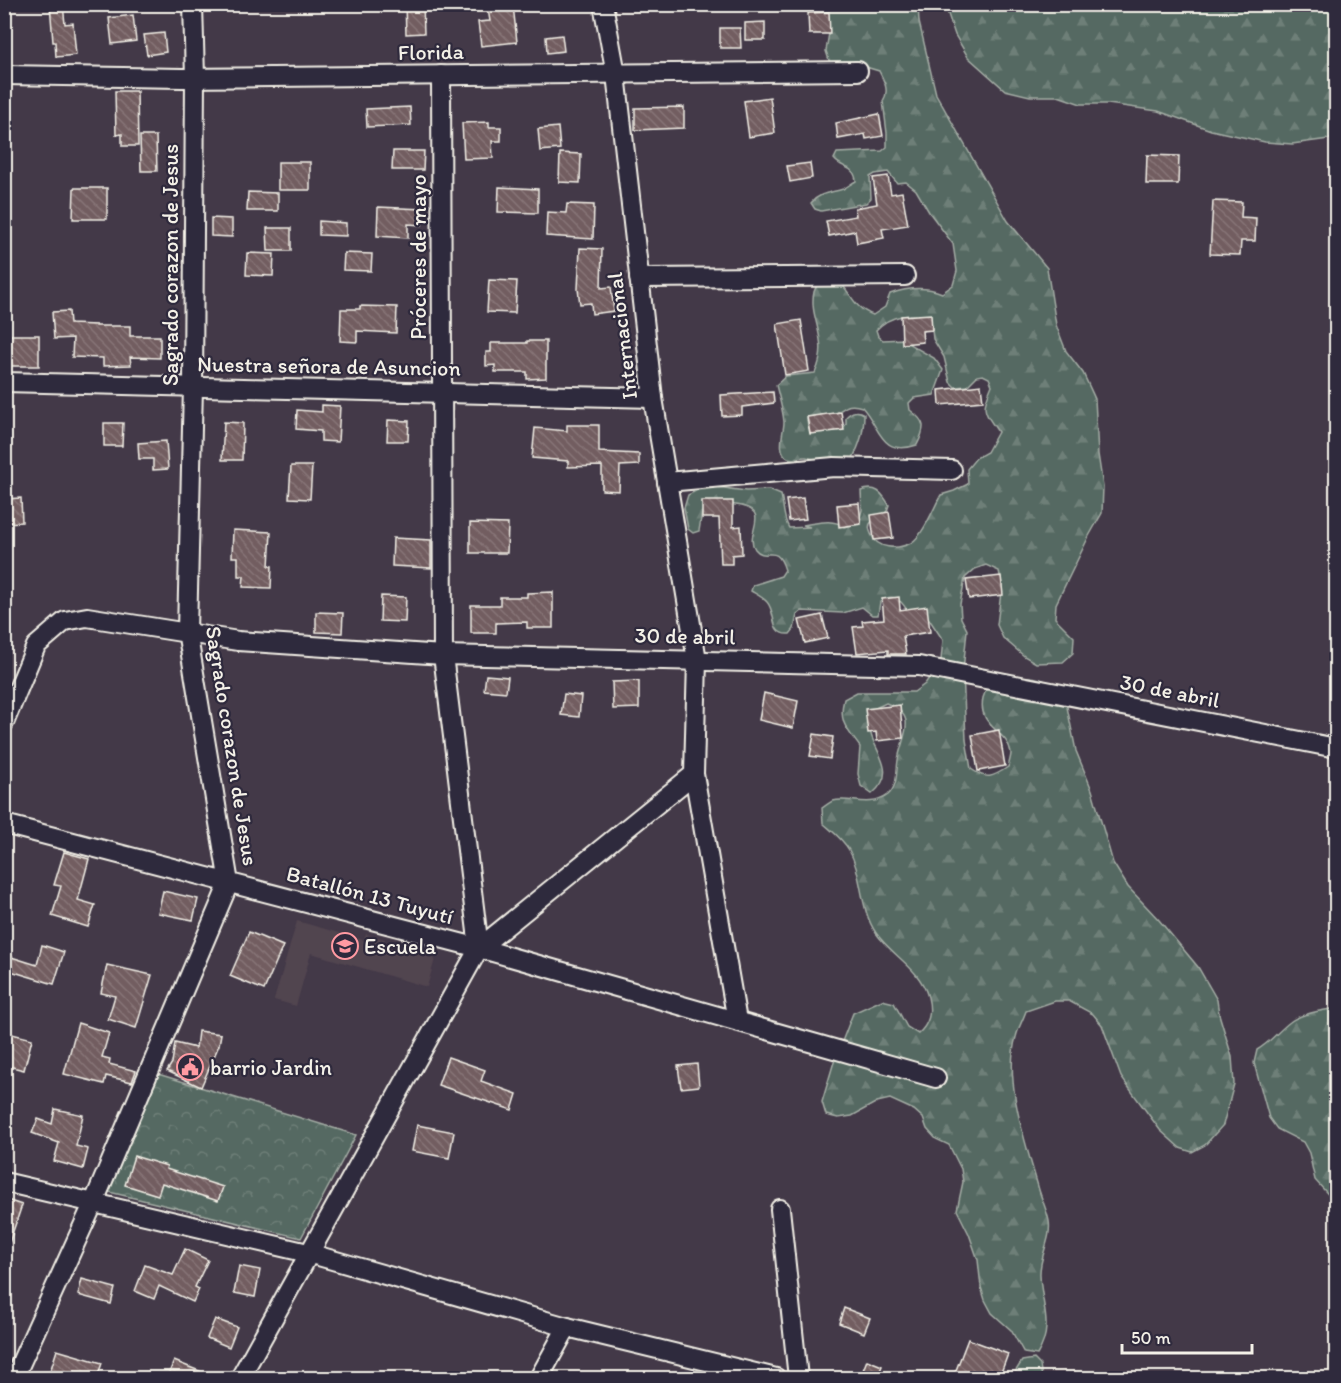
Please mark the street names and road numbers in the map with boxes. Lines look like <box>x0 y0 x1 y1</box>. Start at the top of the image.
street label: Florida <box>398 38 465 66</box>
street label: Sagrado corazon de Jesus <box>157 144 184 386</box>
street label: Próceres de mayo <box>405 174 432 340</box>
street label: Internacional <box>601 271 643 401</box>
street label: Nuestra señora de Asuncion <box>197 350 462 382</box>
street label: 30 de abril <box>634 622 736 650</box>
street label: Sagrado corazon de Jesus <box>200 624 264 868</box>
street label: 30 de abril <box>1118 668 1222 714</box>
street label: Batallón 13 Tuyutí <box>283 860 457 930</box>

